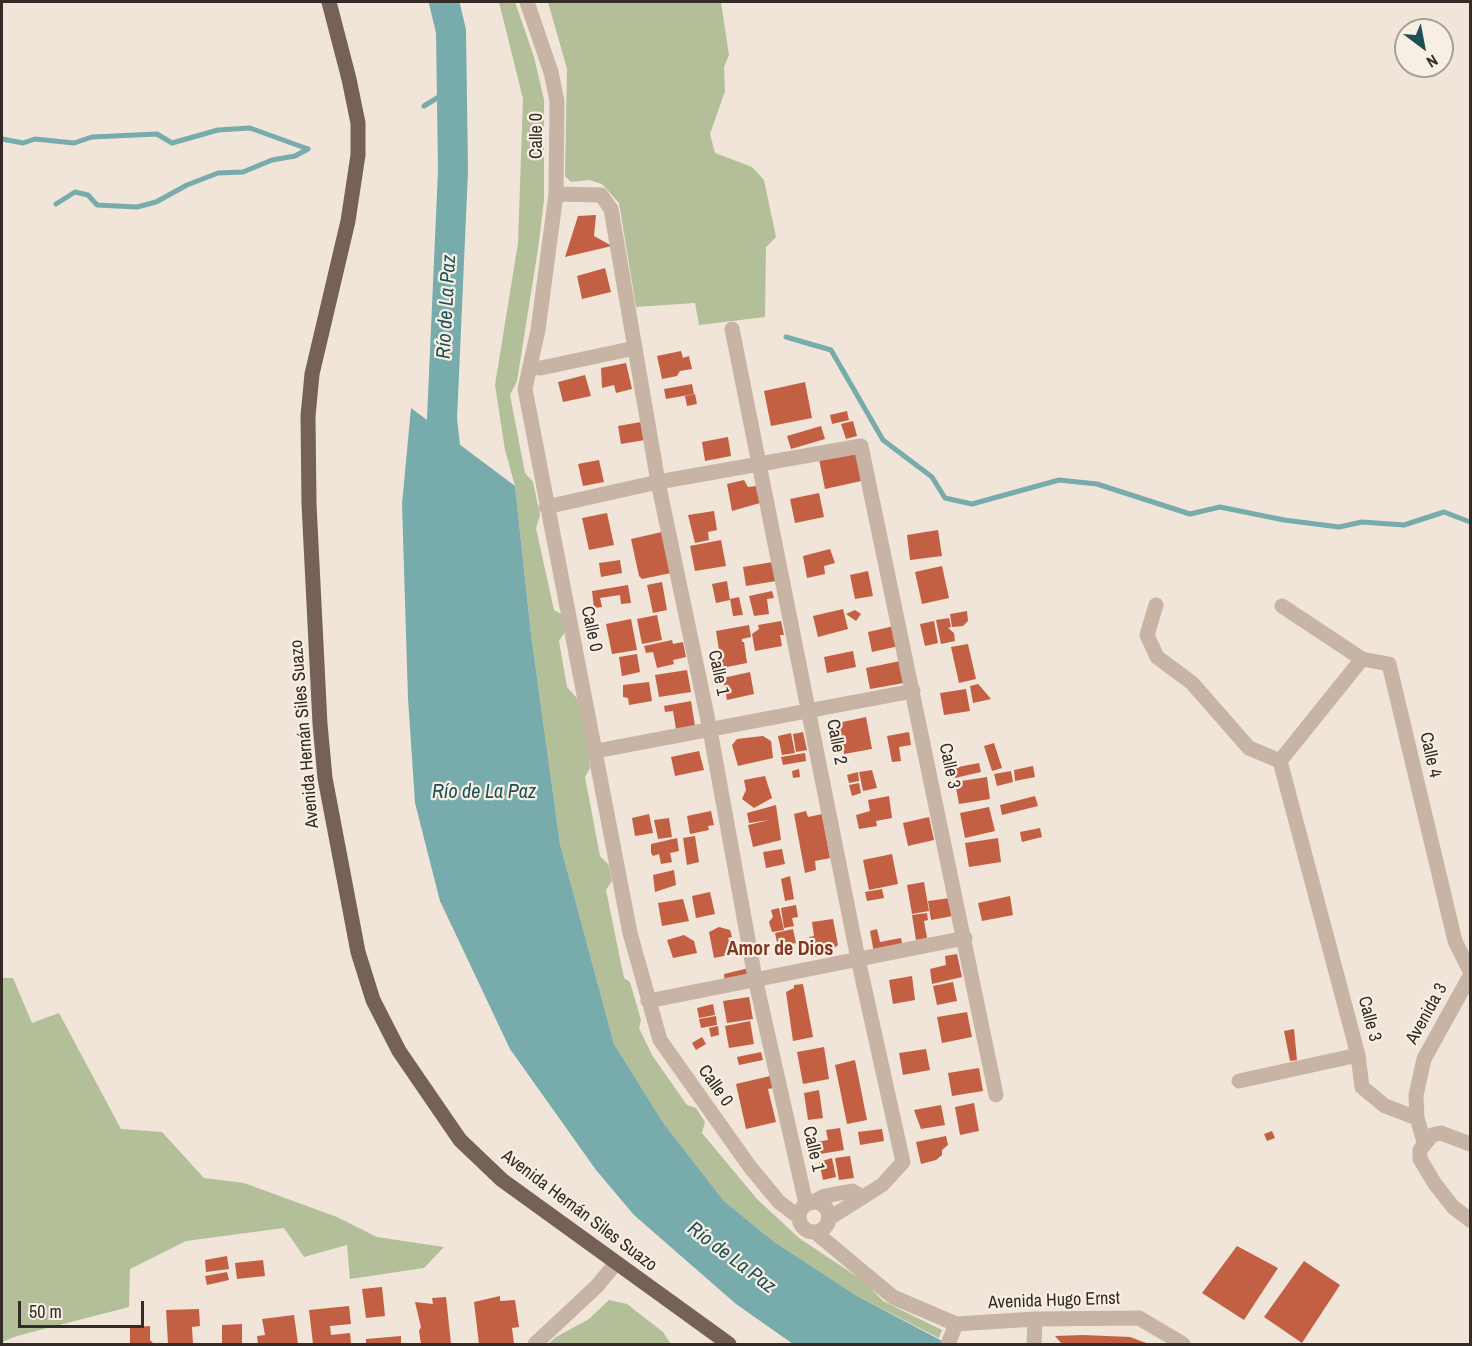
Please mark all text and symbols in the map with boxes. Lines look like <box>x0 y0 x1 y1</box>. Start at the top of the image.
north arrow <box>1394 18 1454 78</box>
text: N <box>1423 50 1442 73</box>
street label: Calle 0 <box>526 113 548 159</box>
water label: Río de La Paz <box>432 254 462 360</box>
street label: Calle 0 <box>576 604 606 654</box>
street label: Avenida Hernán Siles Suazo <box>286 639 324 829</box>
street label: Calle 1 <box>703 648 733 698</box>
street label: Calle 2 <box>821 717 851 767</box>
street label: Calle 4 <box>1414 730 1446 780</box>
street label: Calle 3 <box>934 741 964 791</box>
water label: Río de La Paz <box>432 781 536 805</box>
district label: Amor de Dios <box>727 938 833 962</box>
street label: Avenida 3 <box>1402 980 1452 1048</box>
street label: Calle 3 <box>1353 994 1385 1044</box>
street label: Calle 0 <box>693 1061 737 1111</box>
street label: Calle 1 <box>797 1124 829 1174</box>
street label: Avenida Hernán Siles Suazo <box>497 1145 661 1277</box>
water label: Río de La Paz <box>682 1217 780 1299</box>
street label: Avenida Hugo Ernst <box>988 1288 1120 1314</box>
scale bar <box>21 1289 147 1327</box>
text: 50 m <box>29 1299 62 1324</box>

